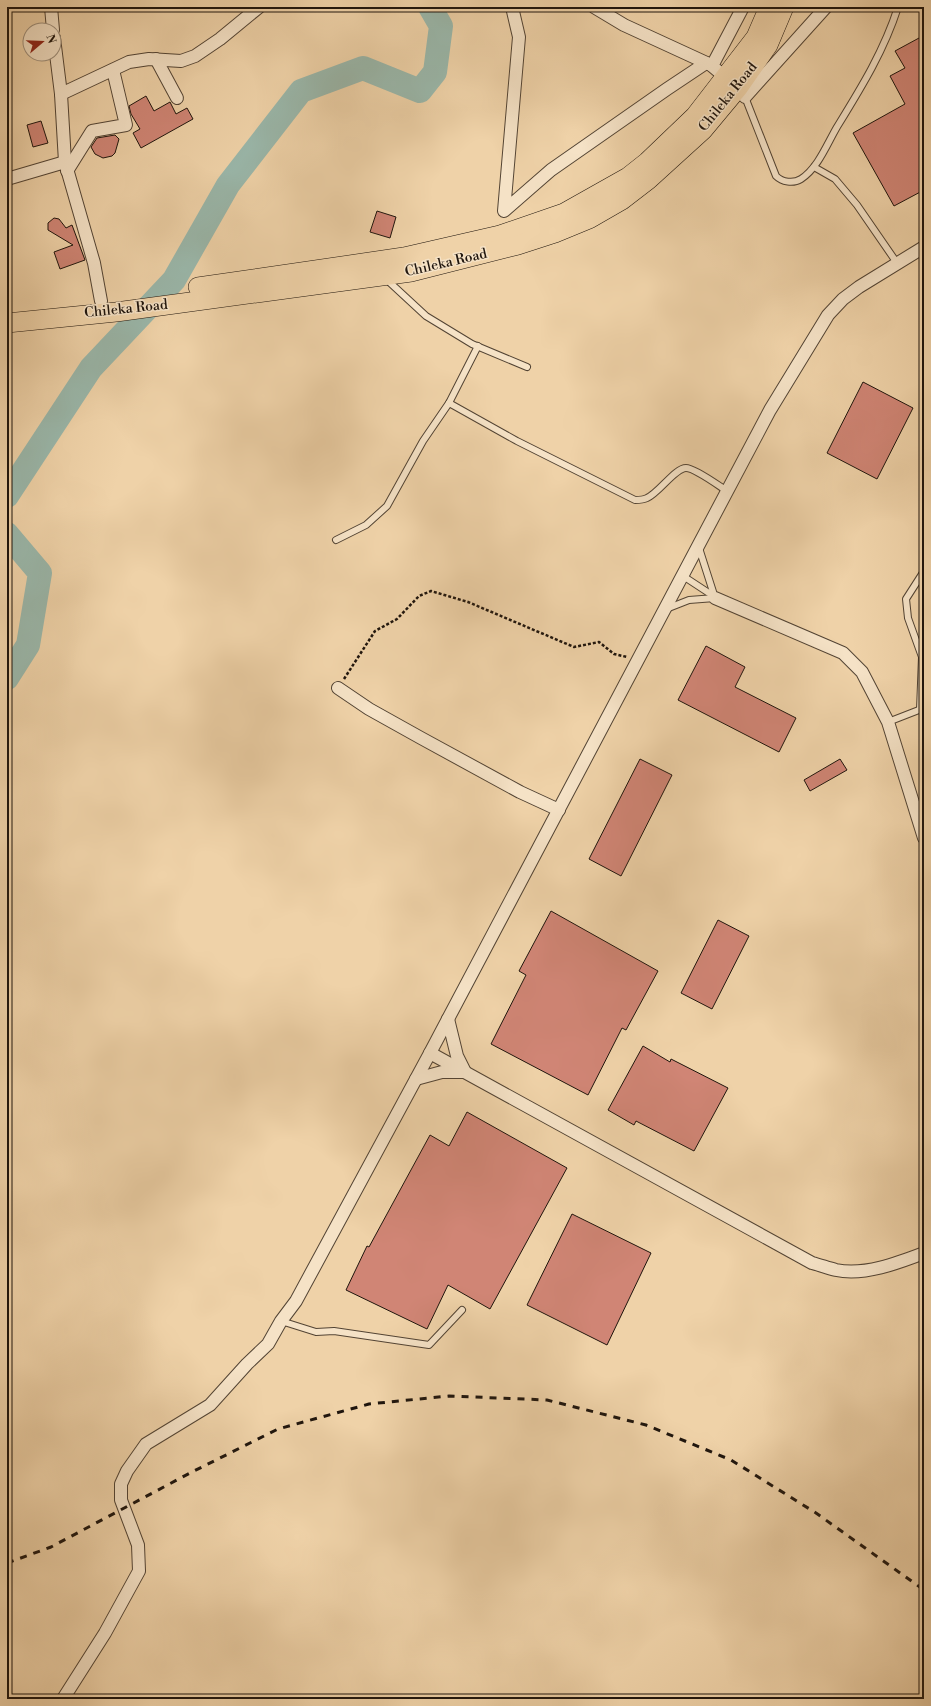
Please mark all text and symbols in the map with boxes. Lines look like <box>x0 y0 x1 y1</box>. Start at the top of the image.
north arrow <box>22 22 62 62</box>
text: N <box>42 33 59 46</box>
street label: Chileka Road <box>695 59 761 135</box>
street label: Chileka Road <box>403 245 489 281</box>
street label: Chileka Road <box>83 296 169 322</box>

